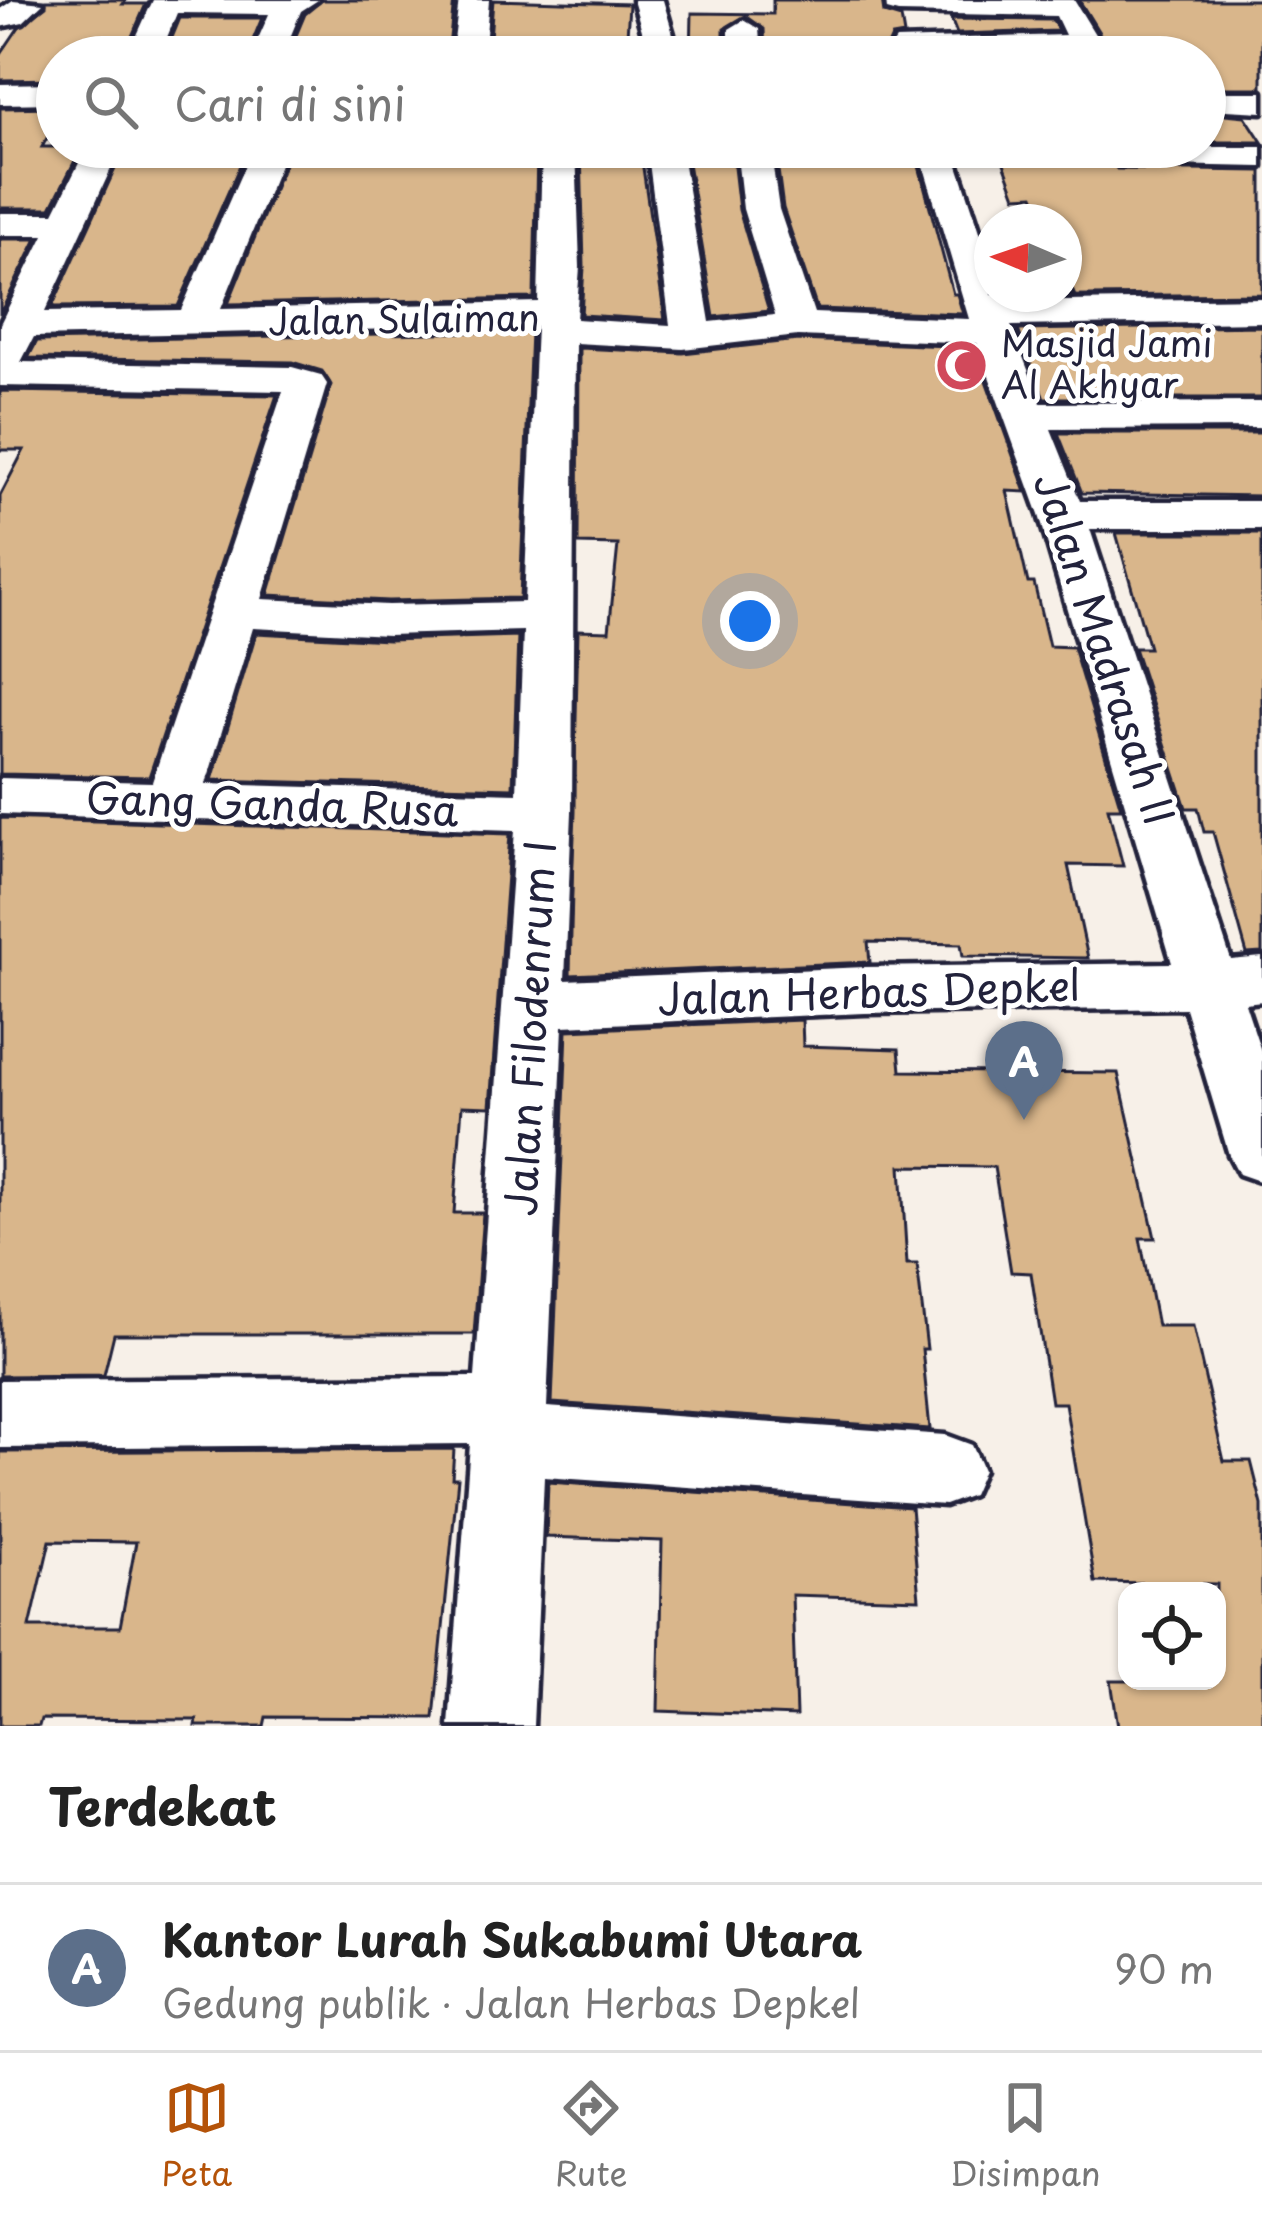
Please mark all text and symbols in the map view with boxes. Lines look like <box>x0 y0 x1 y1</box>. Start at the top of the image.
search box <box>36 36 1226 168</box>
text: Cari di sini <box>174 68 406 136</box>
icon: search <box>78 69 144 135</box>
north arrow <box>974 204 1082 312</box>
street label: Jalan Sulaiman <box>268 289 540 347</box>
place label: Masjid Jami Al Akhyar <box>1001 315 1213 410</box>
mosque icon: Masjid Jami Al Akhyar <box>934 337 990 393</box>
street label: Jalan Madrasah II <box>1020 464 1193 833</box>
your location <box>720 591 780 651</box>
street label: Gang Ganda Rusa <box>85 765 459 840</box>
street label: Jalan Filodenrum I <box>487 838 570 1217</box>
street label: Jalan Herbas Depkel <box>656 952 1081 1029</box>
pin: A <box>985 1021 1063 1120</box>
map controls <box>1118 1582 1226 1690</box>
button: locate <box>1118 1582 1226 1690</box>
text: Terdekat <box>48 1766 277 1843</box>
text: Kantor Lurah Sukabumi Utara <box>162 1904 862 1972</box>
text: A <box>72 1938 102 1997</box>
text: 90 m <box>1114 1938 1214 1997</box>
text: Gedung publik · Jalan Herbas Depkel <box>162 1972 860 2031</box>
tab: Peta <box>161 2075 232 2197</box>
tab: Rute <box>555 2075 628 2197</box>
tab: Disimpan <box>950 2075 1101 2197</box>

